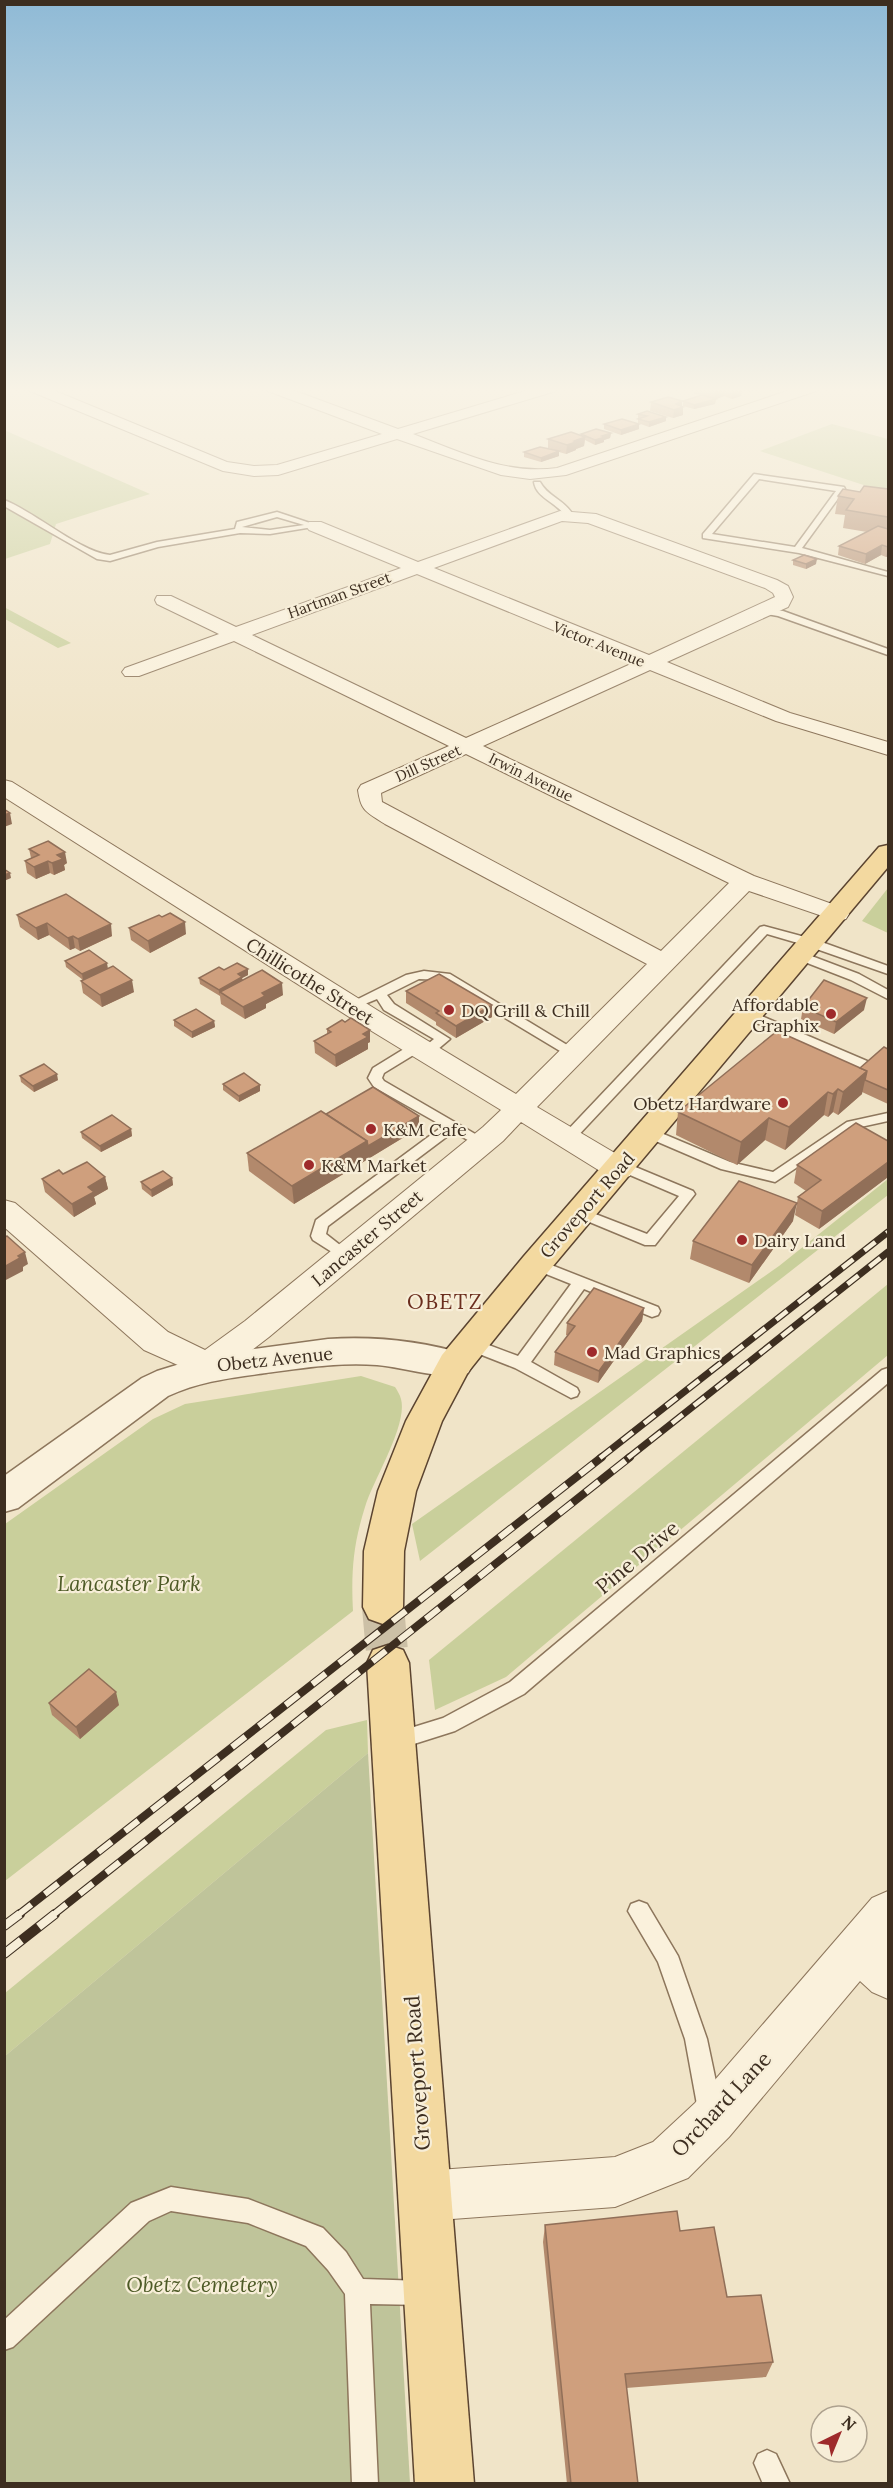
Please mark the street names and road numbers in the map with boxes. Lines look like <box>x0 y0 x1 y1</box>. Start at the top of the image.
street label: Hartman Street <box>285 567 393 622</box>
street label: Victor Avenue <box>549 617 648 671</box>
street label: Dill Street <box>392 740 464 786</box>
street label: Irwin Avenue <box>486 748 576 806</box>
street label: Chillicothe Street <box>242 932 378 1030</box>
street label: Groveport Road <box>535 1147 640 1263</box>
street label: Lancaster Street <box>307 1185 427 1291</box>
street label: Obetz Avenue <box>216 1341 334 1377</box>
street label: Pine Drive <box>590 1514 684 1600</box>
street label: Groveport Road <box>398 1995 436 2151</box>
street label: Orchard Lane <box>665 2045 777 2163</box>

